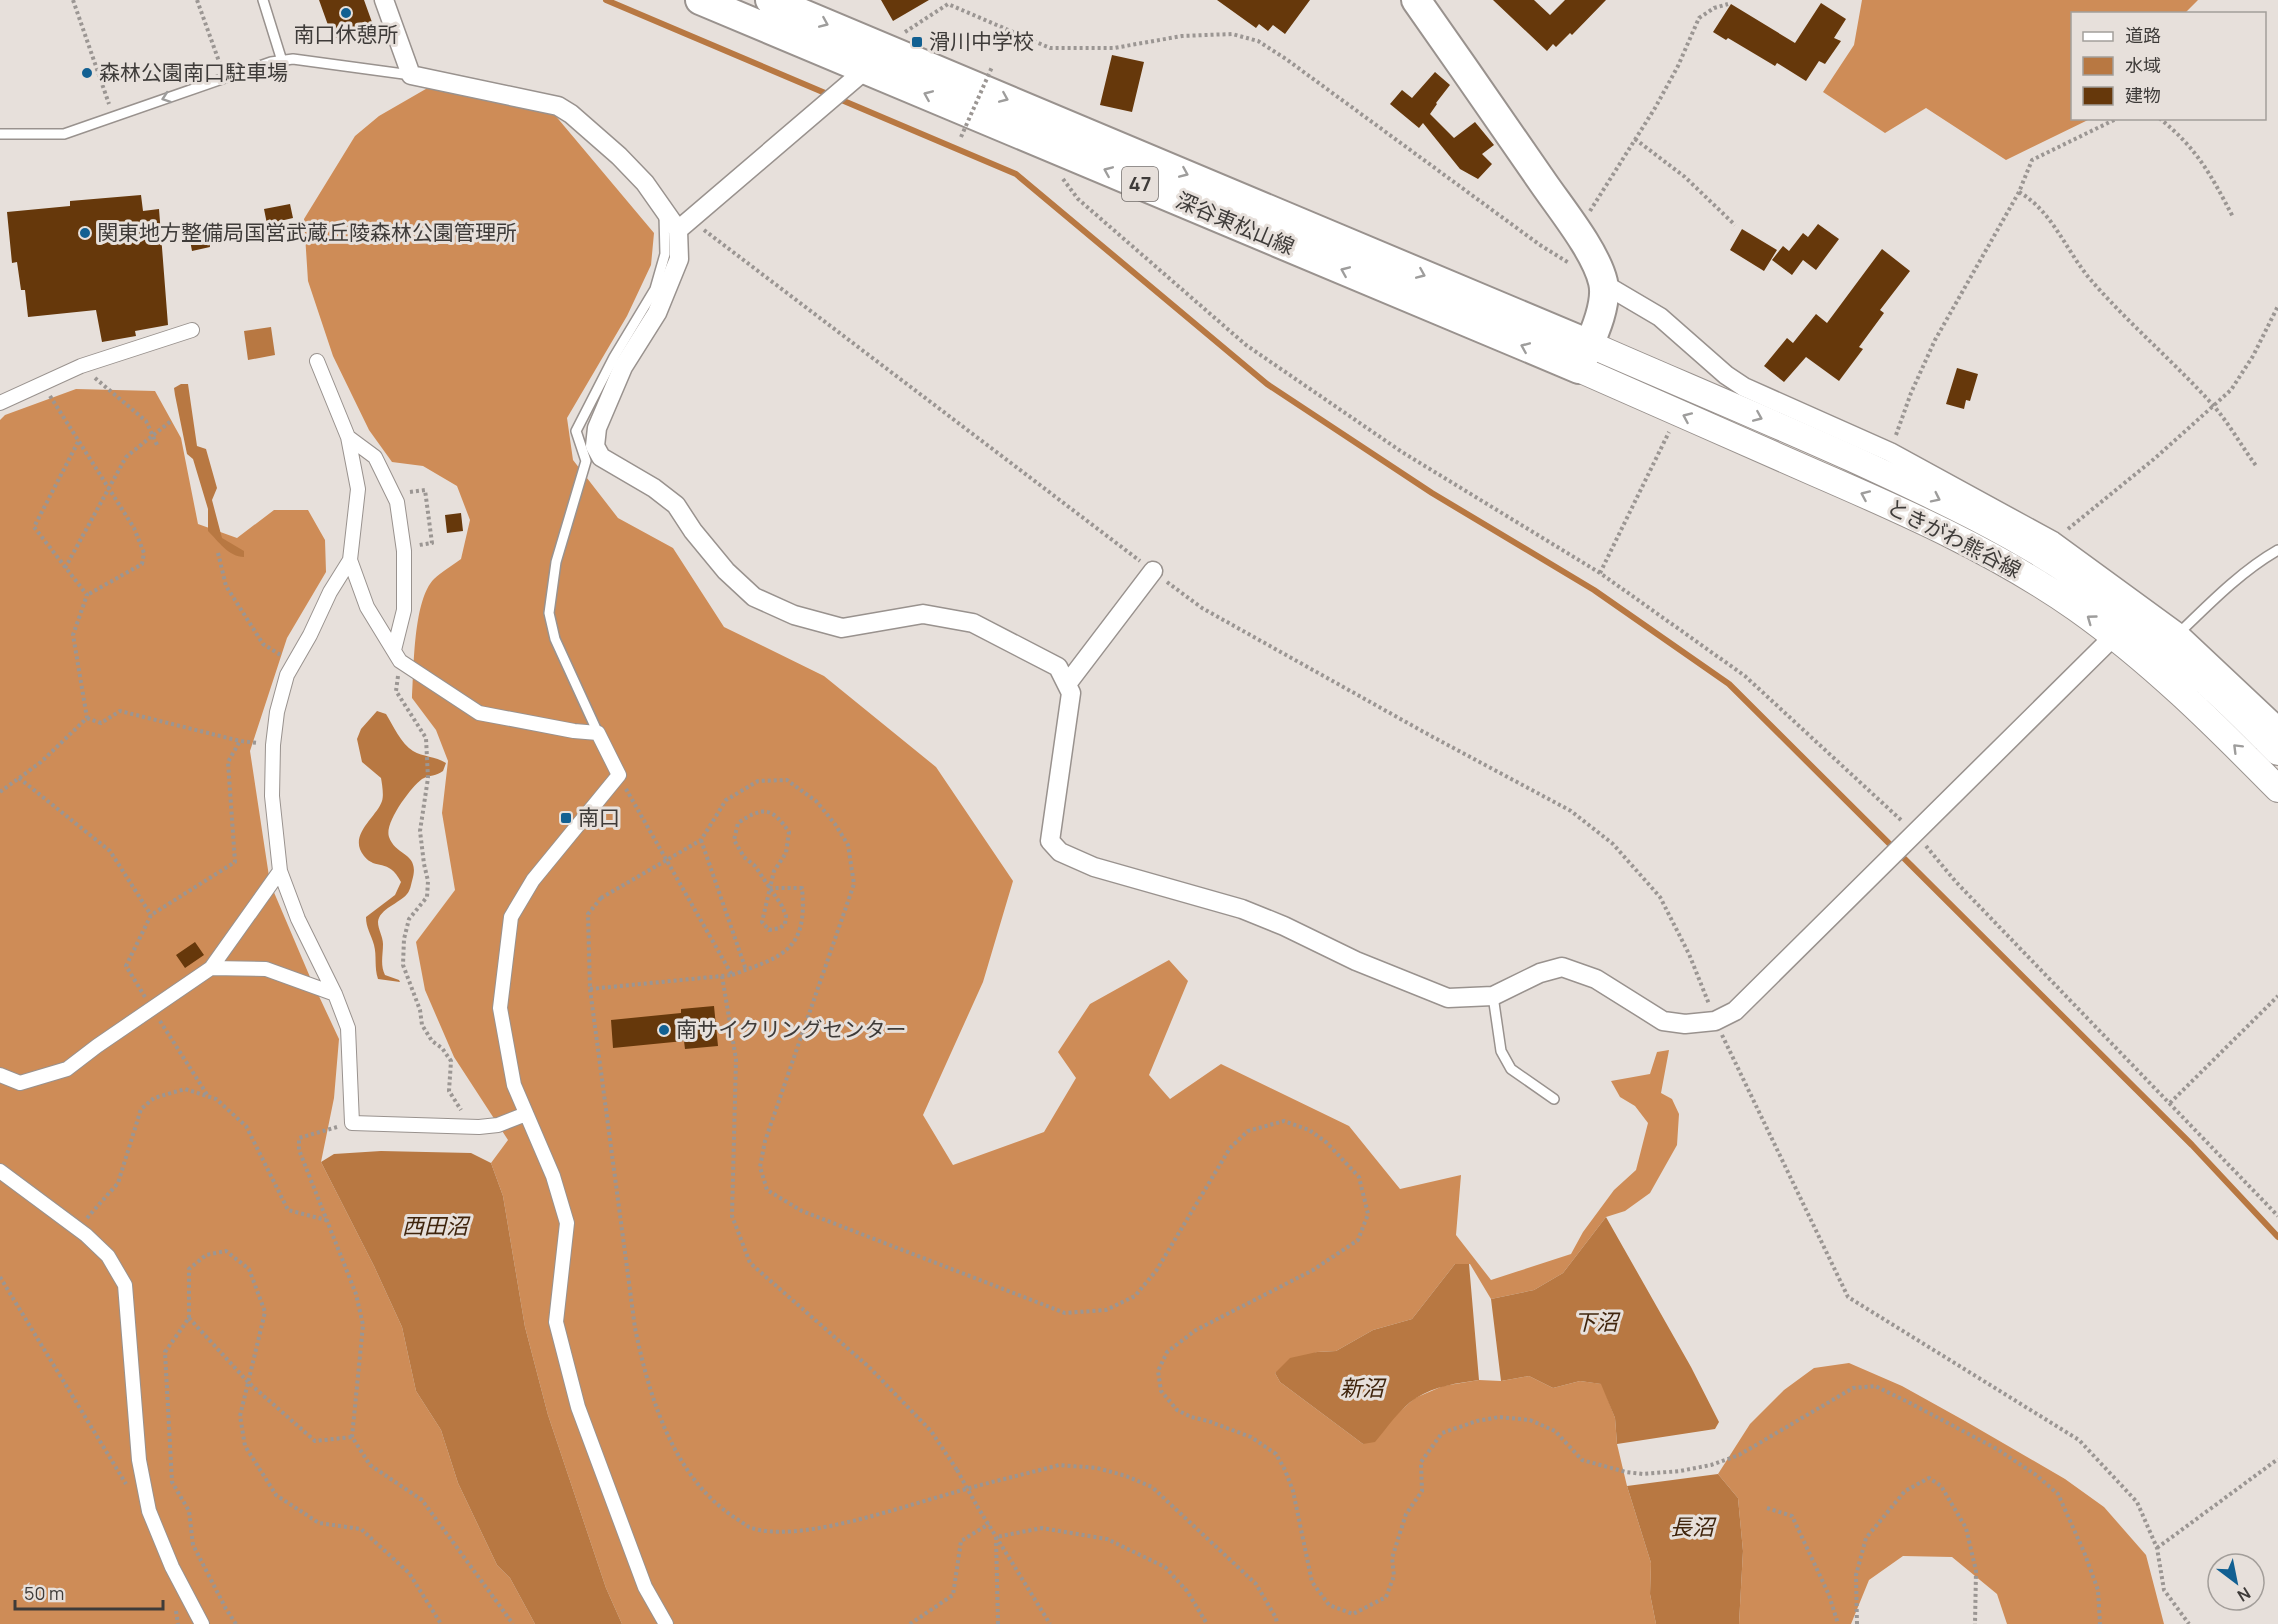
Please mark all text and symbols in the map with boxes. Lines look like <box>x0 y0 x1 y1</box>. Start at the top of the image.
marker: 南口休憩所 <box>339 6 353 20</box>
legend <box>2071 12 2266 120</box>
one-way arrow <box>818 16 829 28</box>
place label: 南口休憩所 <box>294 20 399 48</box>
text: 道路 <box>2125 23 2161 47</box>
place label: 滑川中学校 <box>929 27 1034 55</box>
marker: 滑川中学校 <box>910 35 924 49</box>
text: 水域 <box>2125 53 2161 77</box>
place label: 森林公園南口駐車場 <box>99 58 288 86</box>
marker: 森林公園南口駐車場 <box>80 66 94 80</box>
text: 建物 <box>2125 83 2161 107</box>
one-way arrow <box>162 90 172 103</box>
one-way arrow <box>923 90 934 102</box>
one-way arrow <box>998 91 1009 103</box>
one-way arrow <box>1103 166 1114 178</box>
one-way arrow <box>1177 166 1188 178</box>
road number: 47 <box>1122 167 1158 201</box>
street label: 深谷東松山線 <box>1172 186 1299 261</box>
place label: 関東地方整備局国営武蔵丘陵森林公園管理所 <box>97 218 517 246</box>
marker: 関東地方整備局国営武蔵丘陵森林公園管理所 <box>78 226 92 240</box>
one-way arrow <box>1341 266 1352 278</box>
one-way arrow <box>1415 267 1426 279</box>
one-way arrow <box>1520 342 1531 354</box>
one-way arrow <box>1752 410 1763 422</box>
one-way arrow <box>1682 412 1693 424</box>
one-way arrow <box>1861 490 1872 502</box>
one-way arrow <box>1929 490 1940 502</box>
street label: ときがわ熊谷線 <box>1883 492 2026 584</box>
one-way arrow <box>2086 615 2097 626</box>
one-way arrow <box>2233 744 2244 754</box>
place label: 南口 <box>578 803 620 831</box>
marker: 南口 <box>559 811 573 825</box>
place label: 南サイクリングセンター <box>676 1015 907 1043</box>
marker: 南サイクリングセンター <box>657 1023 671 1037</box>
water label: 西田沼 <box>402 1211 471 1241</box>
water label: 下沼 <box>1574 1307 1621 1337</box>
water label: 新沼 <box>1340 1373 1387 1403</box>
water label: 長沼 <box>1670 1512 1717 1542</box>
north arrow <box>2206 1552 2266 1612</box>
scale bar <box>15 1573 164 1611</box>
text: 50 m <box>24 1581 64 1605</box>
text: N <box>2233 1582 2255 1607</box>

